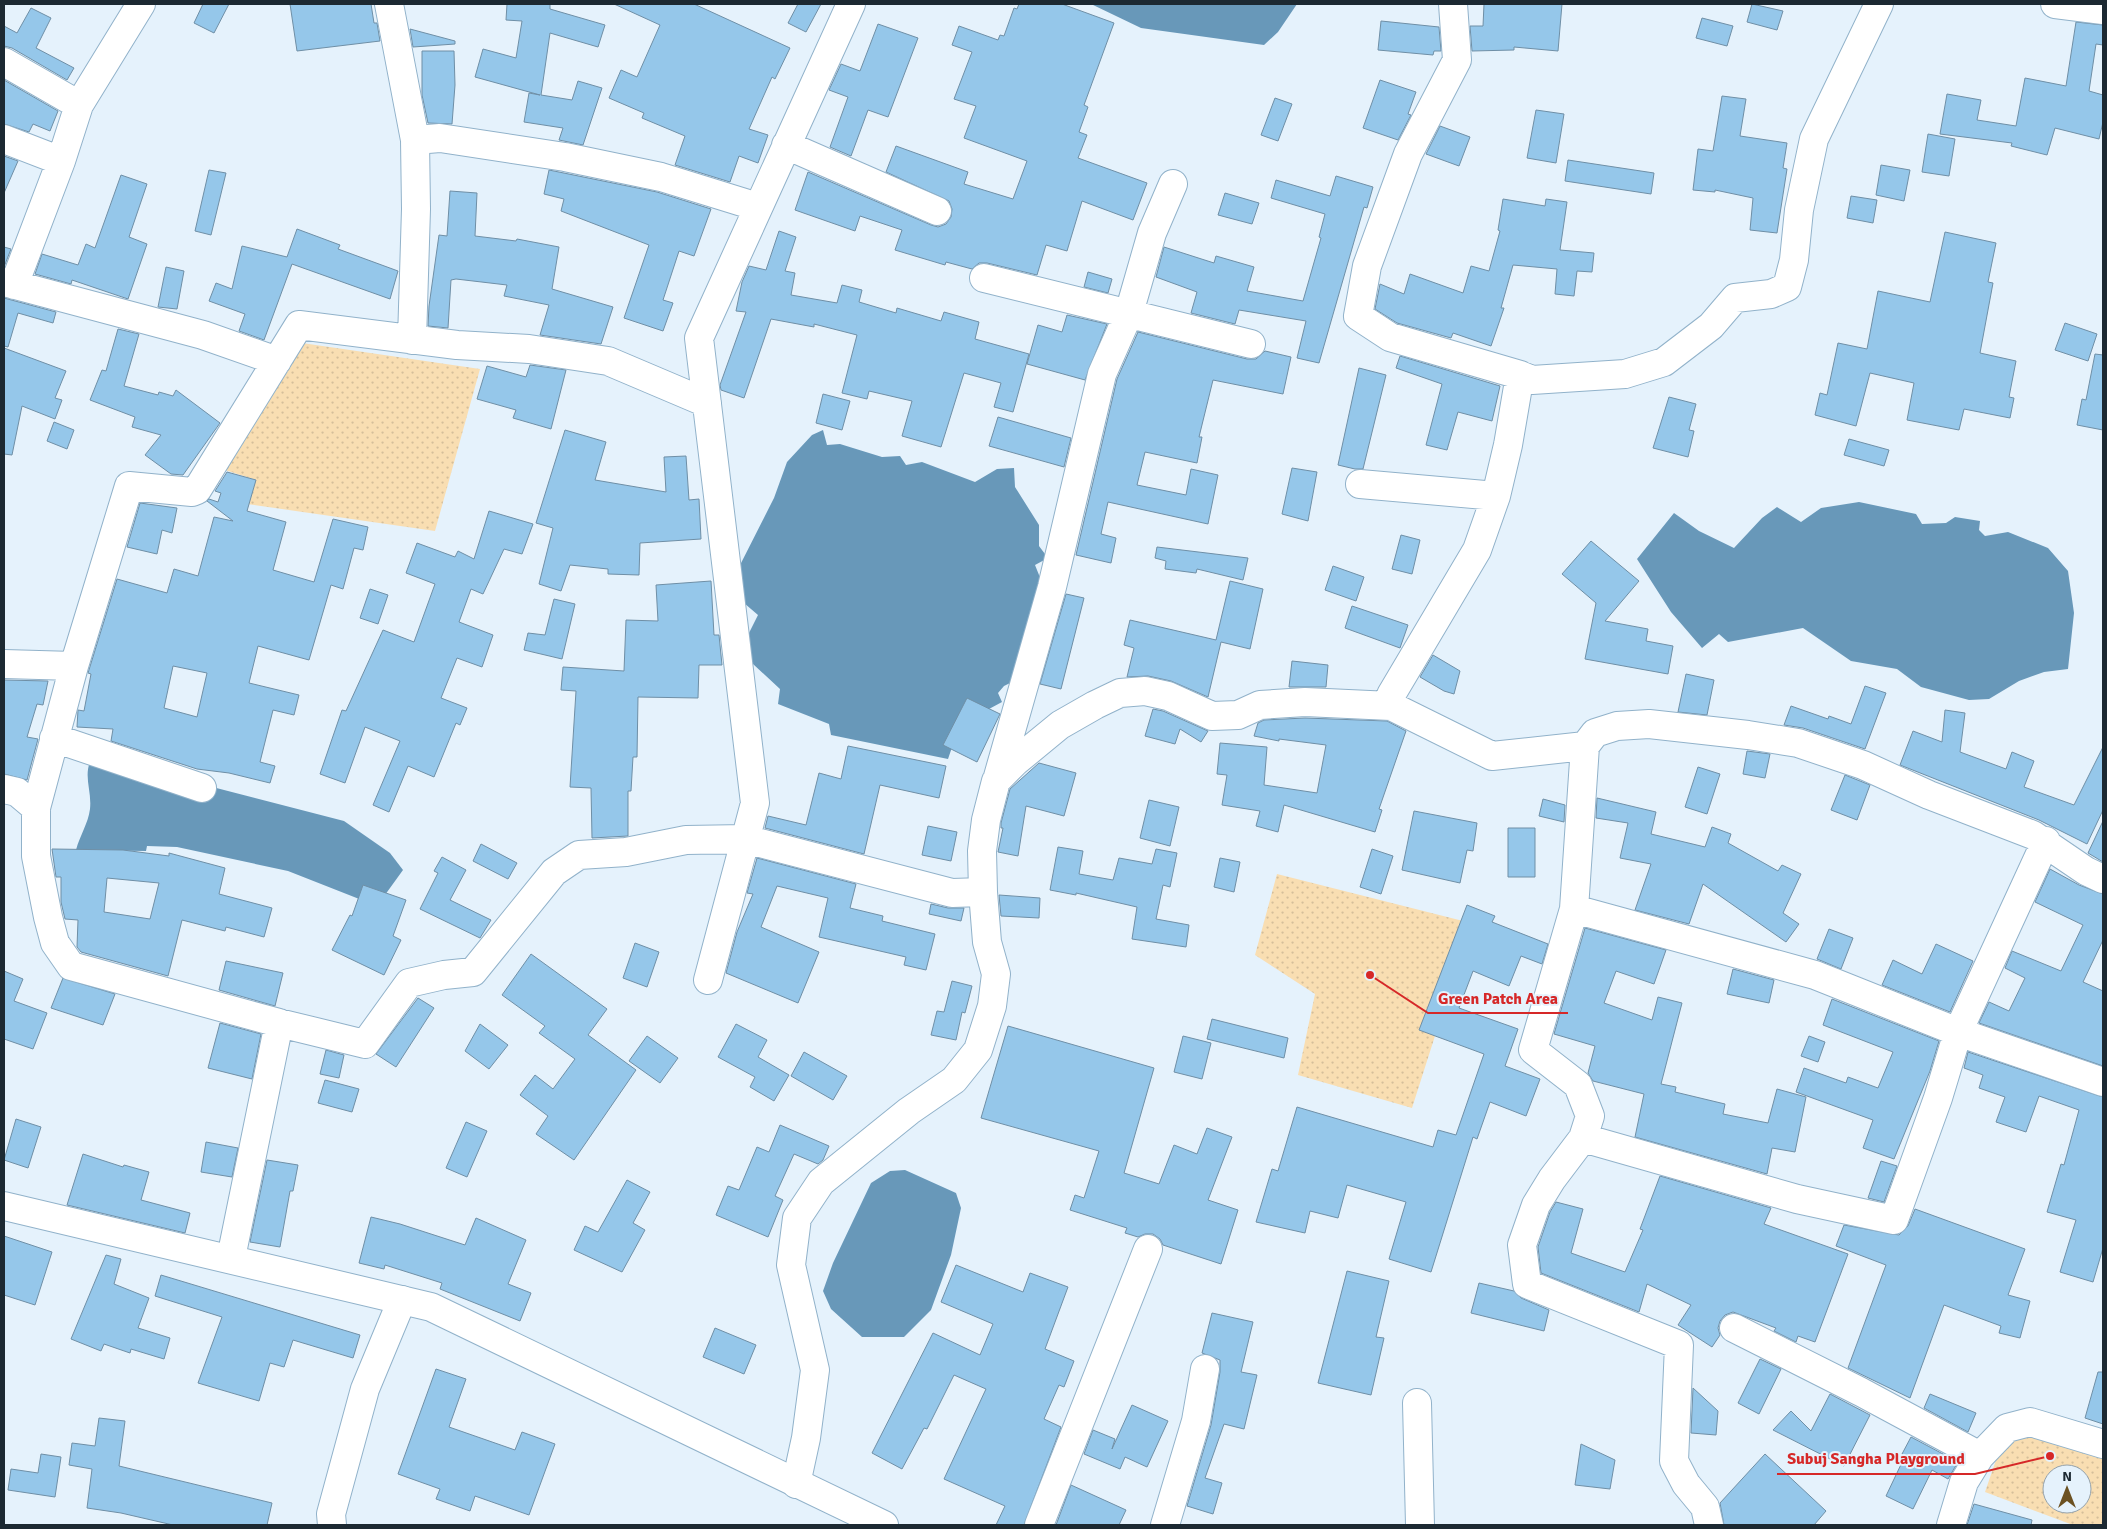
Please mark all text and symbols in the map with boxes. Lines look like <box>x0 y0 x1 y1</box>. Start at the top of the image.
callout: Green Patch Area <box>1428 982 1568 1013</box>
text: Green Patch Area <box>1438 989 1558 1009</box>
callout: Subuj Sangha Playground <box>1777 1443 1975 1474</box>
text: Subuj Sangha Playground <box>1787 1449 1965 1469</box>
north arrow <box>2042 1464 2092 1514</box>
text: N <box>2062 1468 2072 1485</box>

